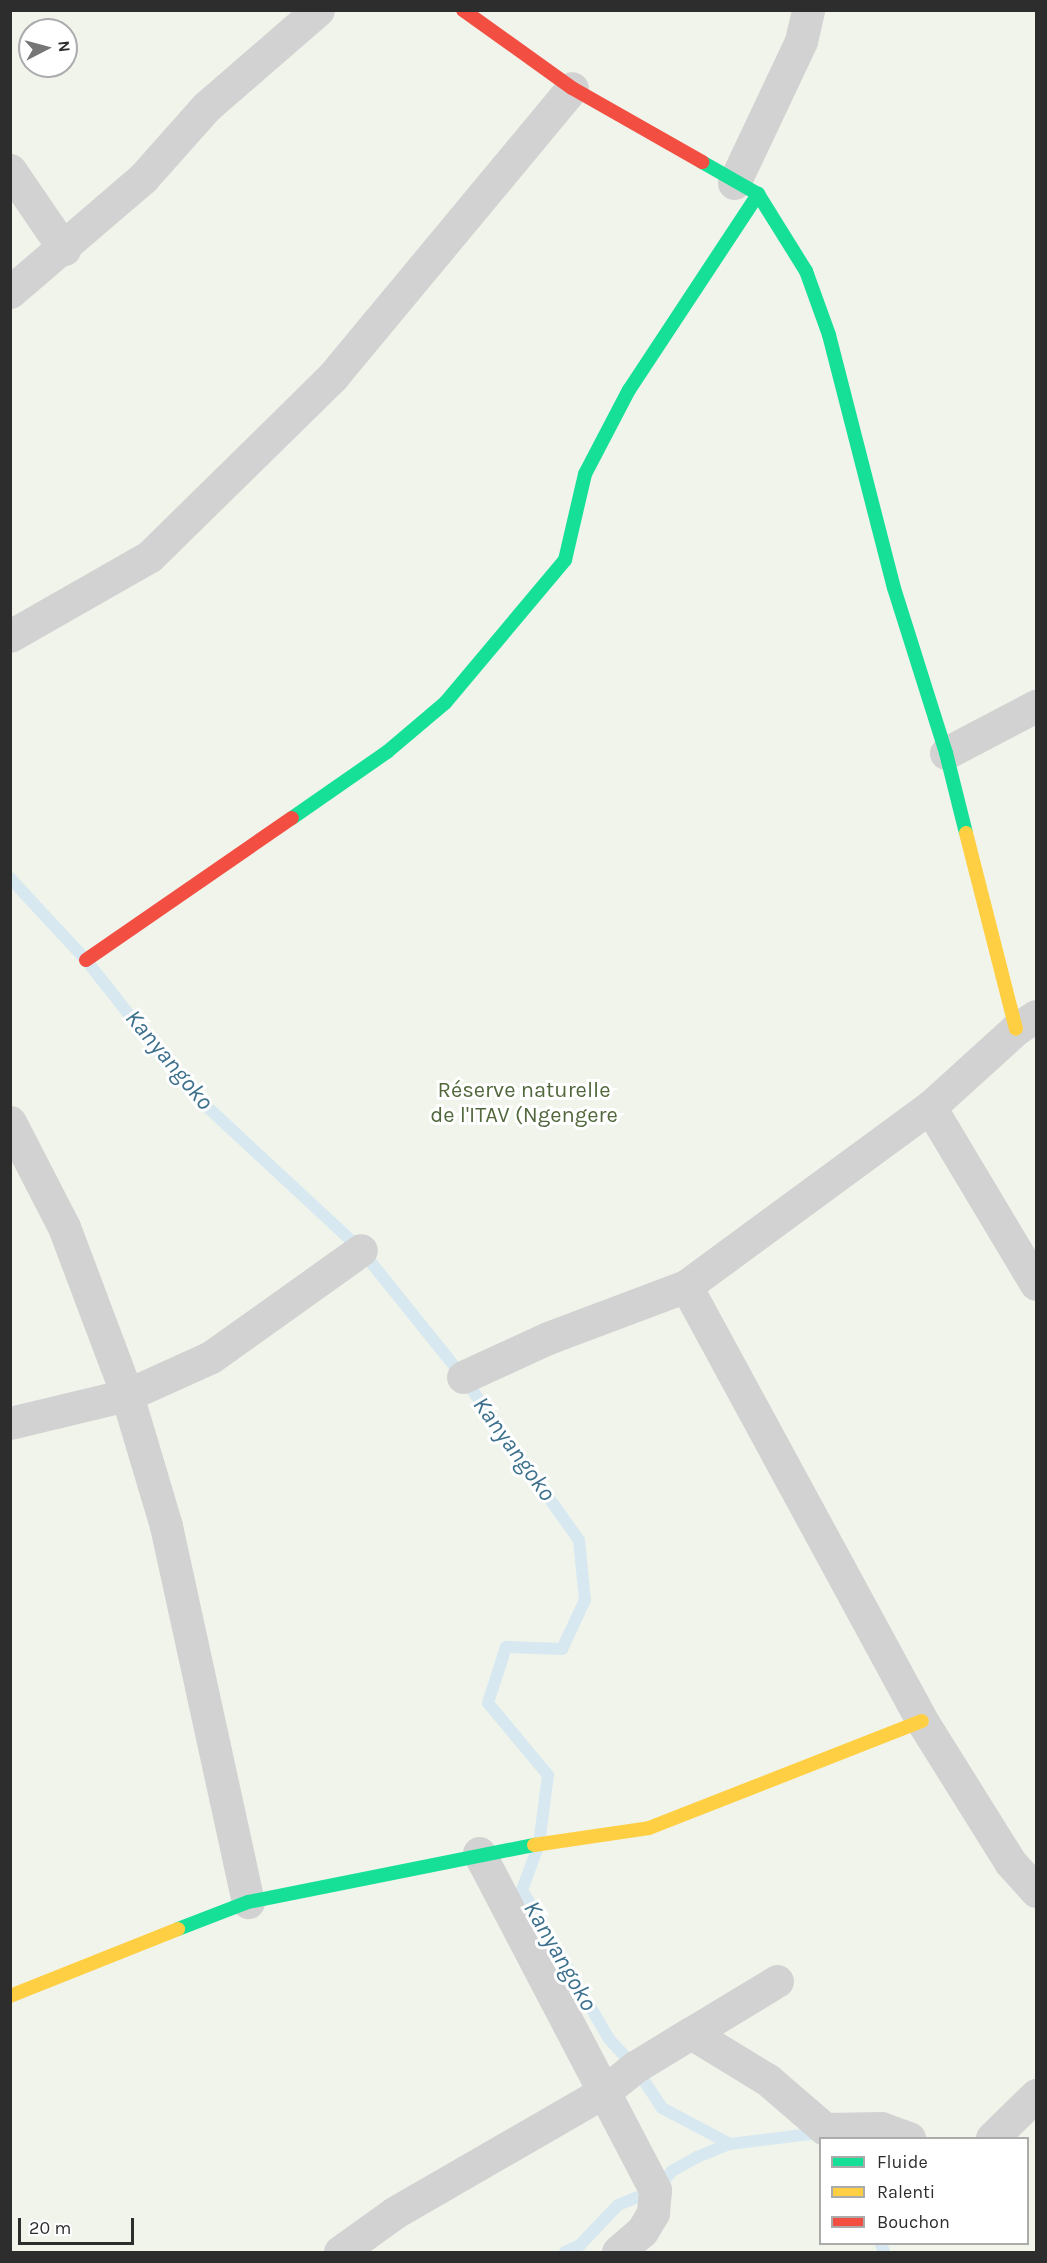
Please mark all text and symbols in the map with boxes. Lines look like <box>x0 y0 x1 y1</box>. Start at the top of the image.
north arrow <box>18 18 78 78</box>
text: N <box>54 40 74 53</box>
water label: Kanyangoko <box>119 1004 219 1116</box>
park label: Réserve naturelle de l'ITAV (Ngengere <box>430 1077 618 1128</box>
water label: Kanyangoko <box>467 1391 561 1507</box>
water label: Kanyangoko <box>517 1896 603 2016</box>
legend <box>819 2137 1029 2245</box>
text: Fluide <box>877 2151 928 2173</box>
text: Ralenti <box>877 2181 935 2203</box>
scale bar <box>21 2206 136 2244</box>
text: Bouchon <box>877 2211 950 2233</box>
text: 20 m <box>29 2217 71 2239</box>

